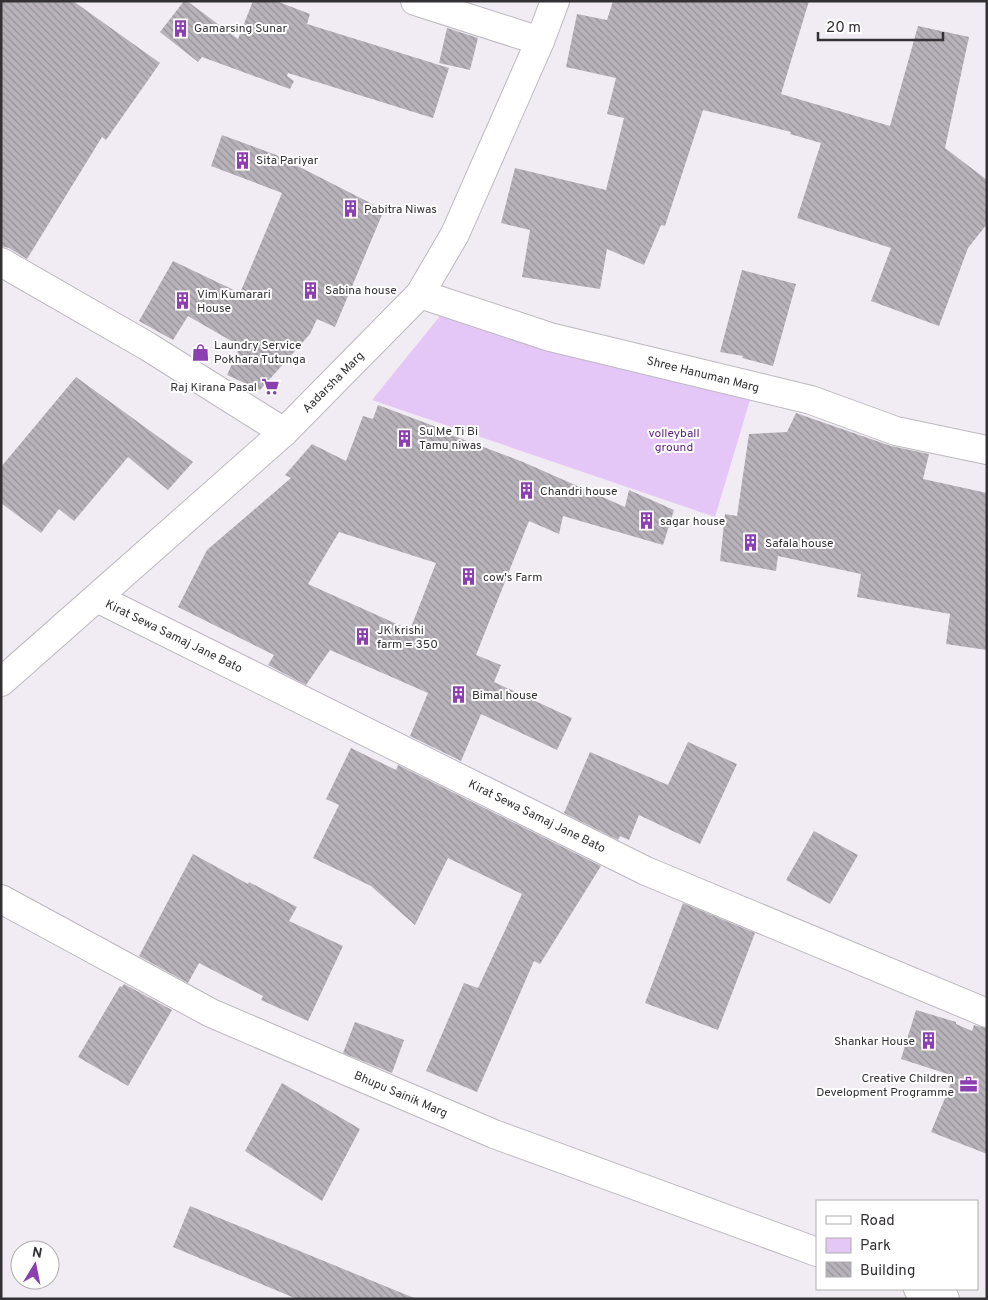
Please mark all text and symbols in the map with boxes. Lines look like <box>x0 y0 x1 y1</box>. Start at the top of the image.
scale bar <box>818 10 943 42</box>
building icon: Gamarsing Sunar <box>170 18 190 38</box>
text: 20 m <box>826 19 861 38</box>
place label: Gamarsing Sunar <box>194 21 287 37</box>
building icon: Sita Pariyar <box>232 150 252 170</box>
place label: Sita Pariyar <box>256 153 319 169</box>
building icon: Pabitra Niwas <box>340 199 360 219</box>
place label: Pabitra Niwas <box>364 202 437 218</box>
building icon: Sabina house <box>301 280 321 300</box>
place label: Sabina house <box>325 283 397 299</box>
place label: Vim Kumarari House <box>197 287 271 317</box>
building icon: Vim Kumarari House <box>173 291 193 311</box>
place label: Laundry Service Pokhara Tutunga <box>214 338 305 368</box>
shop icon: Laundry Service Pokhara Tutunga <box>190 342 210 362</box>
street label: Aadarsha Marg <box>299 348 368 417</box>
street label: Shree Hanuman Marg <box>645 353 761 397</box>
supermarket icon: Raj Kirana Pasal <box>261 377 281 397</box>
place label: Raj Kirana Pasal <box>170 380 257 396</box>
place label: Su Me Ti Bi Tamu niwas <box>419 424 482 454</box>
park label: volleyball ground <box>648 426 700 456</box>
building icon: Su Me Ti Bi Tamu niwas <box>395 428 415 448</box>
building icon: Chandri house <box>516 481 536 501</box>
place label: Chandri house <box>540 484 618 500</box>
building icon: sagar house <box>636 511 656 531</box>
place label: sagar house <box>660 514 725 530</box>
building icon: Safala house <box>741 533 761 553</box>
place label: Safala house <box>765 536 833 552</box>
building icon: cow's Farm <box>459 567 479 587</box>
place label: cow's Farm <box>483 570 542 586</box>
street label: Kirat Sewa Samaj Jane Bato <box>102 597 245 677</box>
place label: JK krishi farm = 350 <box>377 623 438 653</box>
building icon: JK krishi farm = 350 <box>353 627 373 647</box>
building icon: Bimal house <box>448 685 468 705</box>
place label: Bimal house <box>472 688 538 704</box>
street label: Kirat Sewa Samaj Jane Bato <box>465 777 608 857</box>
building icon: Shankar House <box>919 1031 939 1051</box>
place label: Shankar House <box>834 1034 915 1050</box>
street label: Bhupu Sainik Marg <box>351 1068 450 1122</box>
place label: Creative Children Development Programme <box>816 1071 954 1101</box>
office icon: Creative Children Development Programme <box>958 1075 978 1095</box>
legend <box>816 1200 978 1290</box>
text: Road <box>860 1212 895 1231</box>
text: Park <box>860 1237 891 1256</box>
north arrow <box>10 1240 60 1290</box>
text: N <box>31 1244 43 1263</box>
text: Building <box>860 1262 915 1281</box>

